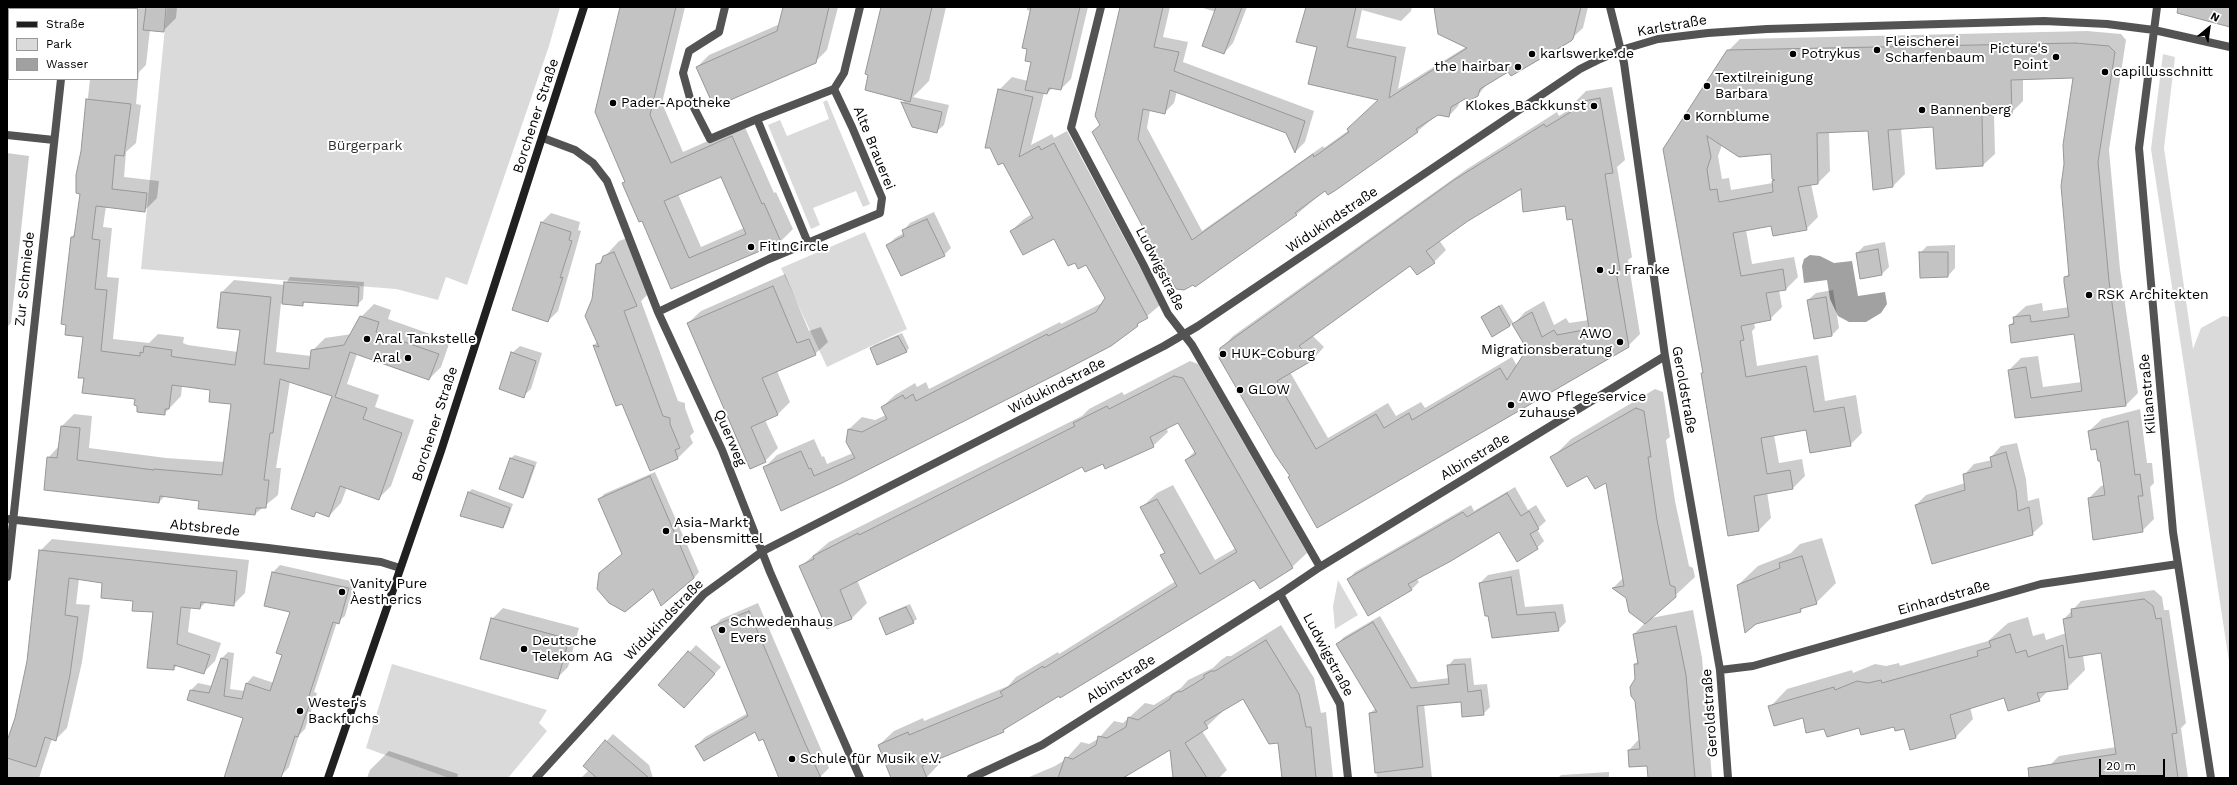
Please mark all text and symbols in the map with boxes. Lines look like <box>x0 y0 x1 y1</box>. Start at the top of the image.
legend <box>8 8 138 80</box>
north arrow <box>2189 8 2229 48</box>
text: N <box>2208 9 2222 25</box>
street label: Karlstraße <box>1636 12 1708 40</box>
text: Straße <box>46 17 85 31</box>
place label: Fleischerei Scharfenbaum <box>1885 34 1985 66</box>
text: Park <box>46 37 72 51</box>
place label: Picture's Point <box>1990 41 2048 74</box>
marker: Fleischerei Scharfenbaum <box>1872 45 1882 55</box>
place label: karlswerke.de <box>1540 46 1634 62</box>
place label: Potrykus <box>1801 46 1860 62</box>
marker: karlswerke.de <box>1527 49 1537 59</box>
marker: Potrykus <box>1788 49 1798 59</box>
marker: Picture's Point <box>2051 52 2061 62</box>
street label: Borchener Straße <box>509 56 563 176</box>
text: Wasser <box>46 57 88 71</box>
place label: the hairbar <box>1434 59 1510 75</box>
marker: the hairbar <box>1513 62 1523 72</box>
place label: capillusschnitt <box>2113 64 2213 80</box>
marker: capillusschnitt <box>2100 67 2110 77</box>
place label: Textilreinigung Barbara <box>1715 70 1813 102</box>
marker: Textilreinigung Barbara <box>1702 81 1712 91</box>
place label: Pader-Apotheke <box>621 95 731 111</box>
marker: Pader-Apotheke <box>608 98 618 108</box>
place label: Klokes Backkunst <box>1465 98 1586 114</box>
marker: Klokes Backkunst <box>1589 101 1599 111</box>
place label: Bannenberg <box>1930 102 2011 118</box>
street label: Alte Brauerei <box>850 104 898 192</box>
marker: Bannenberg <box>1917 105 1927 115</box>
place label: Kornblume <box>1695 109 1769 125</box>
marker: Kornblume <box>1682 112 1692 122</box>
park label: Bürgerpark <box>328 138 402 154</box>
street label: Widukindstraße <box>1283 183 1381 257</box>
street label: Ludwigstraße <box>1132 224 1188 314</box>
street label: Zur Schmiede <box>12 231 38 327</box>
place label: FitInCircle <box>759 239 829 255</box>
marker: FitInCircle <box>746 242 756 252</box>
place label: J. Franke <box>1608 262 1670 278</box>
marker: J. Franke <box>1595 265 1605 275</box>
place label: RSK Architekten <box>2097 287 2209 303</box>
marker: RSK Architekten <box>2084 290 2094 300</box>
place label: AWO Migrationsberatung <box>1481 326 1612 358</box>
place label: Aral Tankstelle <box>375 331 476 347</box>
marker: Aral Tankstelle <box>362 334 372 344</box>
marker: AWO Migrationsberatung <box>1615 337 1625 347</box>
street label: Geroldstraße <box>1668 345 1700 435</box>
place label: HUK-Coburg <box>1231 346 1315 362</box>
marker: HUK-Coburg <box>1218 349 1228 359</box>
place label: Aral <box>373 350 400 366</box>
marker: Aral <box>403 353 413 363</box>
street label: Kilianstraße <box>2136 353 2160 435</box>
street label: Widukindstraße <box>1005 354 1109 418</box>
street label: Borchener Straße <box>408 364 462 484</box>
place label: GLOW <box>1248 382 1290 398</box>
marker: GLOW <box>1235 385 1245 395</box>
place label: AWO Pflegeservice zuhause <box>1519 389 1646 422</box>
marker: AWO Pflegeservice zuhause <box>1506 400 1516 410</box>
street label: Querweg <box>711 407 749 469</box>
street label: Albinstraße <box>1437 430 1513 484</box>
place label: Asia-Markt Lebensmittel <box>674 515 763 548</box>
street label: Abtsbrede <box>169 516 241 540</box>
marker: Asia-Markt Lebensmittel <box>661 526 671 536</box>
place label: Vanity Pure Àestherics <box>350 576 427 608</box>
street label: Widukindstraße <box>621 576 707 664</box>
street label: Einhardstraße <box>1896 577 1992 619</box>
marker: Vanity Pure Àestherics <box>337 587 347 597</box>
street label: Ludwigstraße <box>1299 610 1357 700</box>
place label: Schwedenhaus Evers <box>730 614 833 646</box>
marker: Schwedenhaus Evers <box>717 625 727 635</box>
place label: Deutsche Telekom AG <box>532 633 613 666</box>
marker: Deutsche Telekom AG <box>519 644 529 654</box>
street label: Albinstraße <box>1083 651 1159 707</box>
street label: Geroldstraße <box>1699 668 1721 758</box>
place label: Wester's Backfuchs <box>308 695 379 728</box>
marker: Wester's Backfuchs <box>295 706 305 716</box>
place label: Schule für Musik e.V. <box>800 751 941 767</box>
scale bar <box>2101 751 2167 777</box>
marker: Schule für Musik e.V. <box>787 754 797 764</box>
text: 20 m <box>2106 759 2136 773</box>

